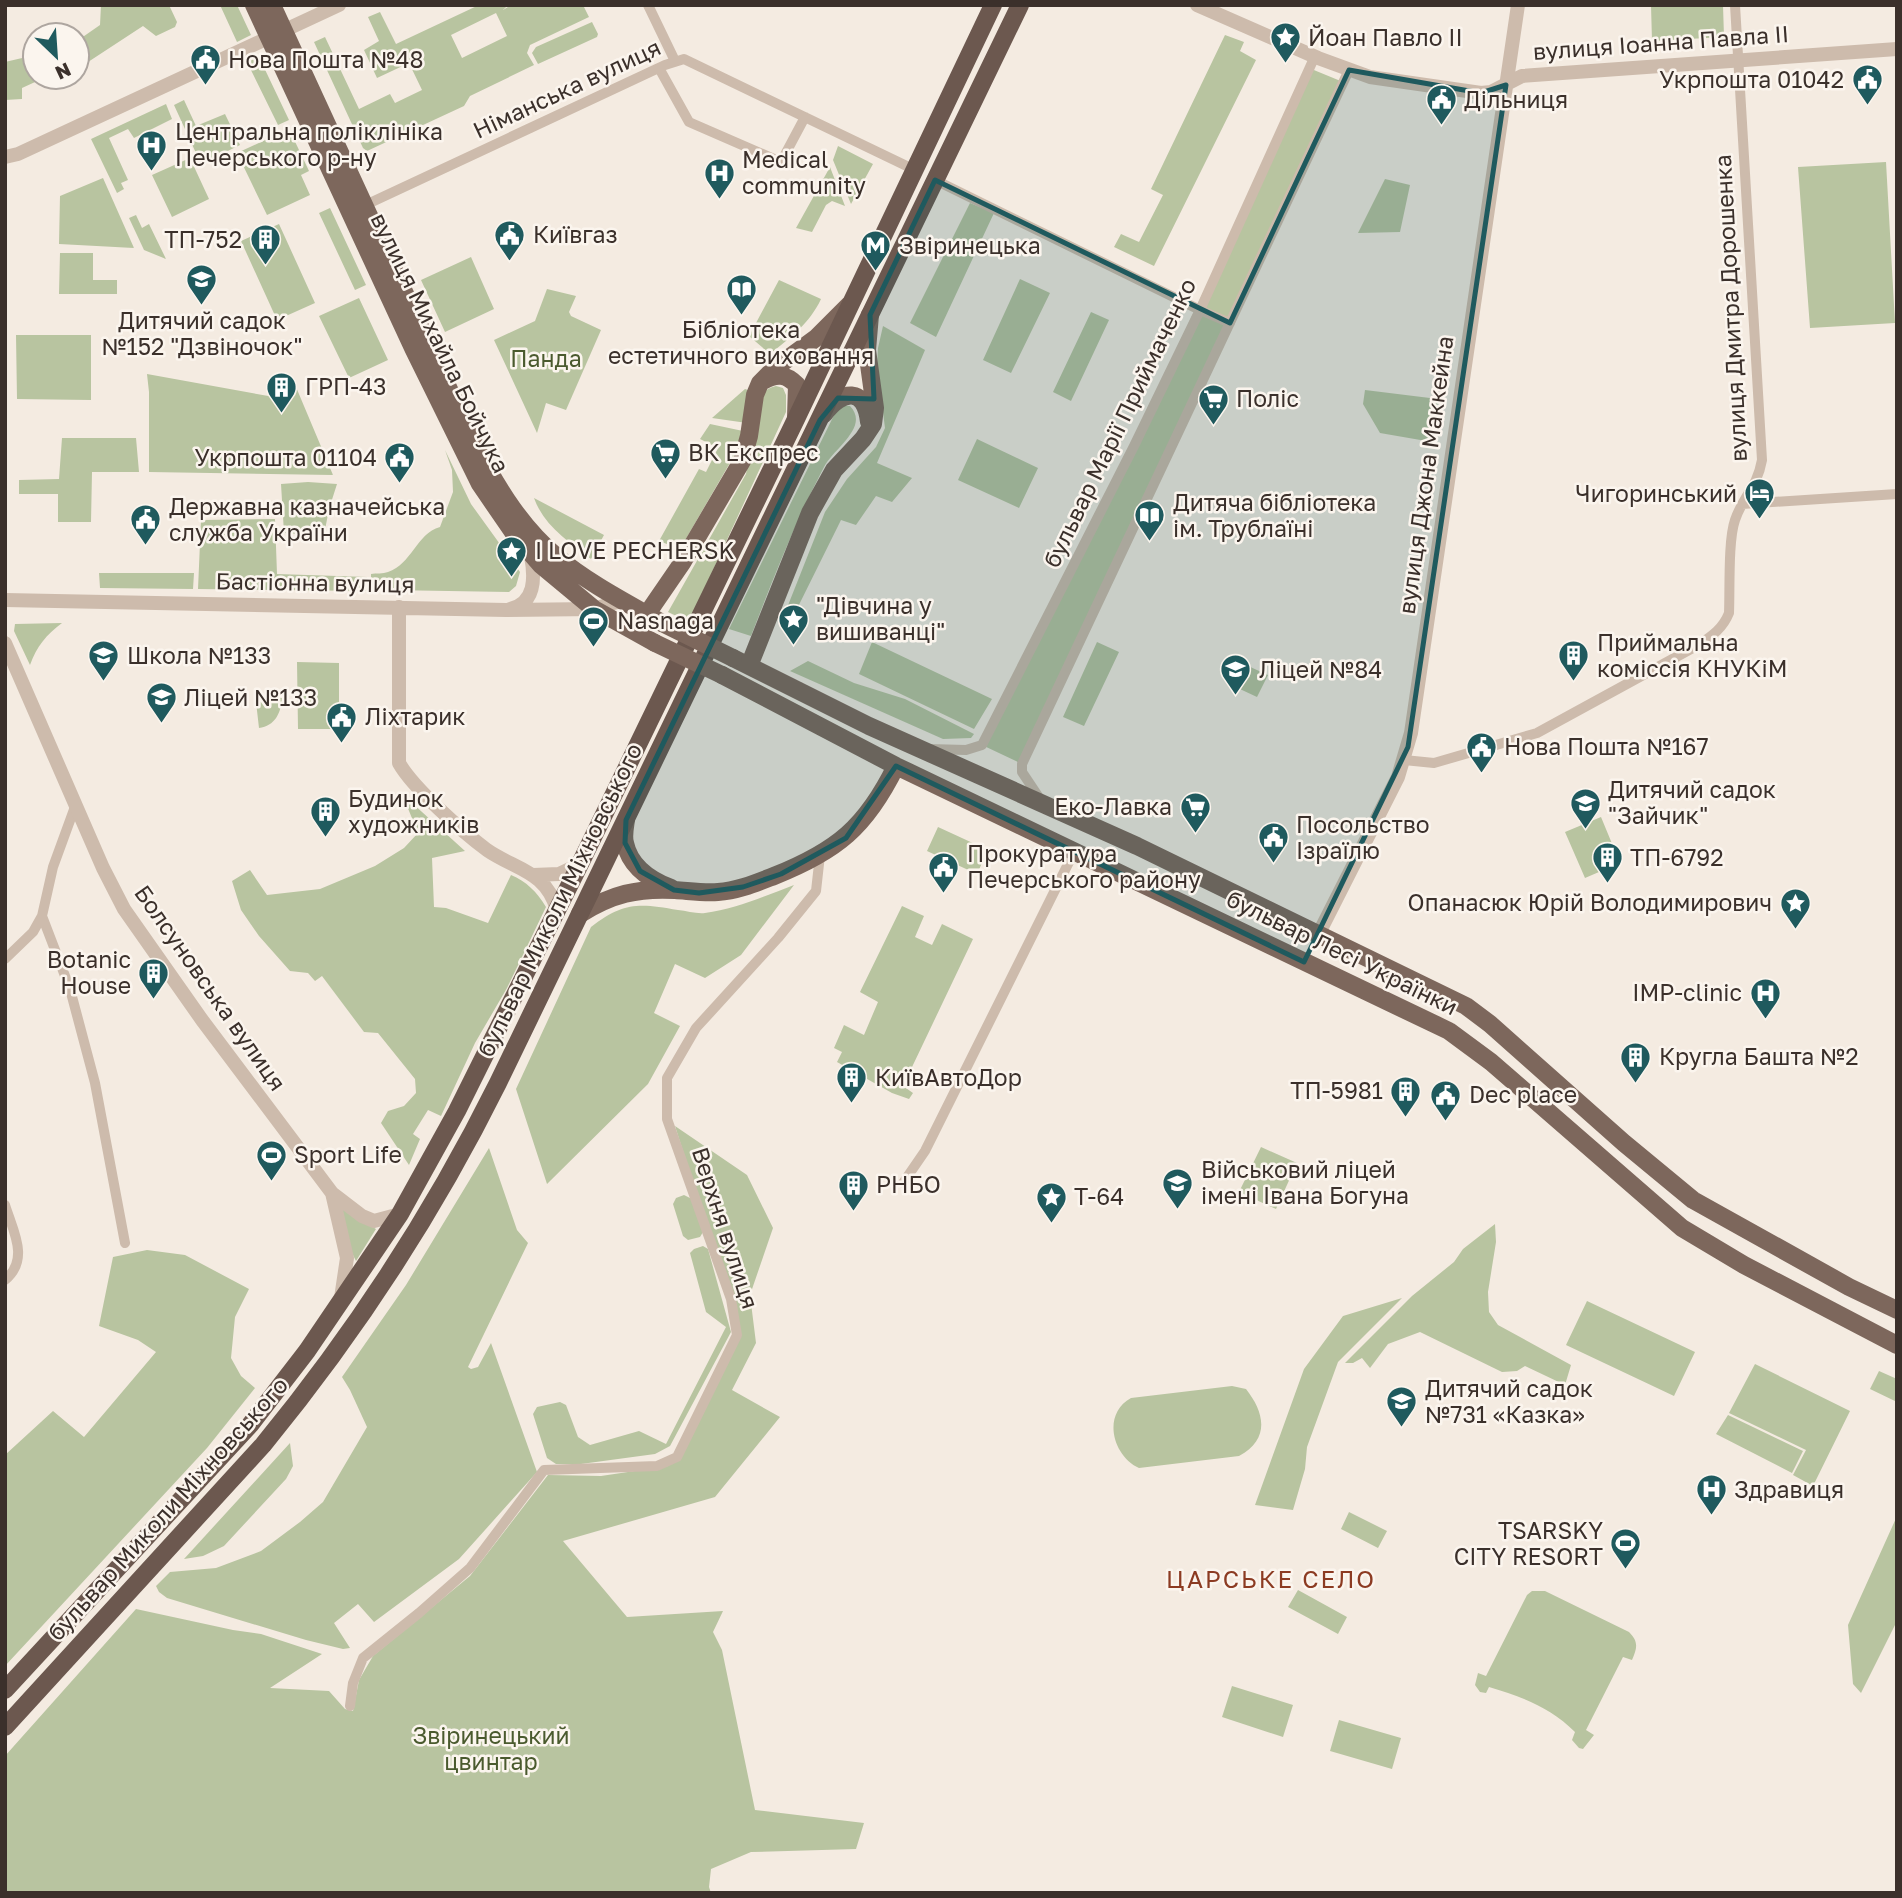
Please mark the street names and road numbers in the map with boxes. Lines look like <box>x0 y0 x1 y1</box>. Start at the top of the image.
street label: вулиця Іоанна Павла II <box>1532 19 1790 65</box>
street label: Німанська вулиця <box>468 32 665 144</box>
street label: вулиця Дмитра Дорошенка <box>1708 154 1752 462</box>
street label: вулиця Михайла Бойчука <box>366 208 516 477</box>
street label: бульвар Марії Приймаченко <box>1037 274 1201 572</box>
street label: вулиця Джона Маккейна <box>1392 334 1458 616</box>
street label: Бастіонна вулиця <box>215 566 415 598</box>
street label: бульвар Миколи Міхновського <box>471 738 647 1061</box>
street label: Болсуновська вулиця <box>129 879 292 1096</box>
street label: бульвар Лесі Українки <box>1222 884 1463 1020</box>
street label: Верхня вулиця <box>687 1143 765 1312</box>
street label: бульвар Миколи Міхновського <box>41 1371 293 1646</box>

